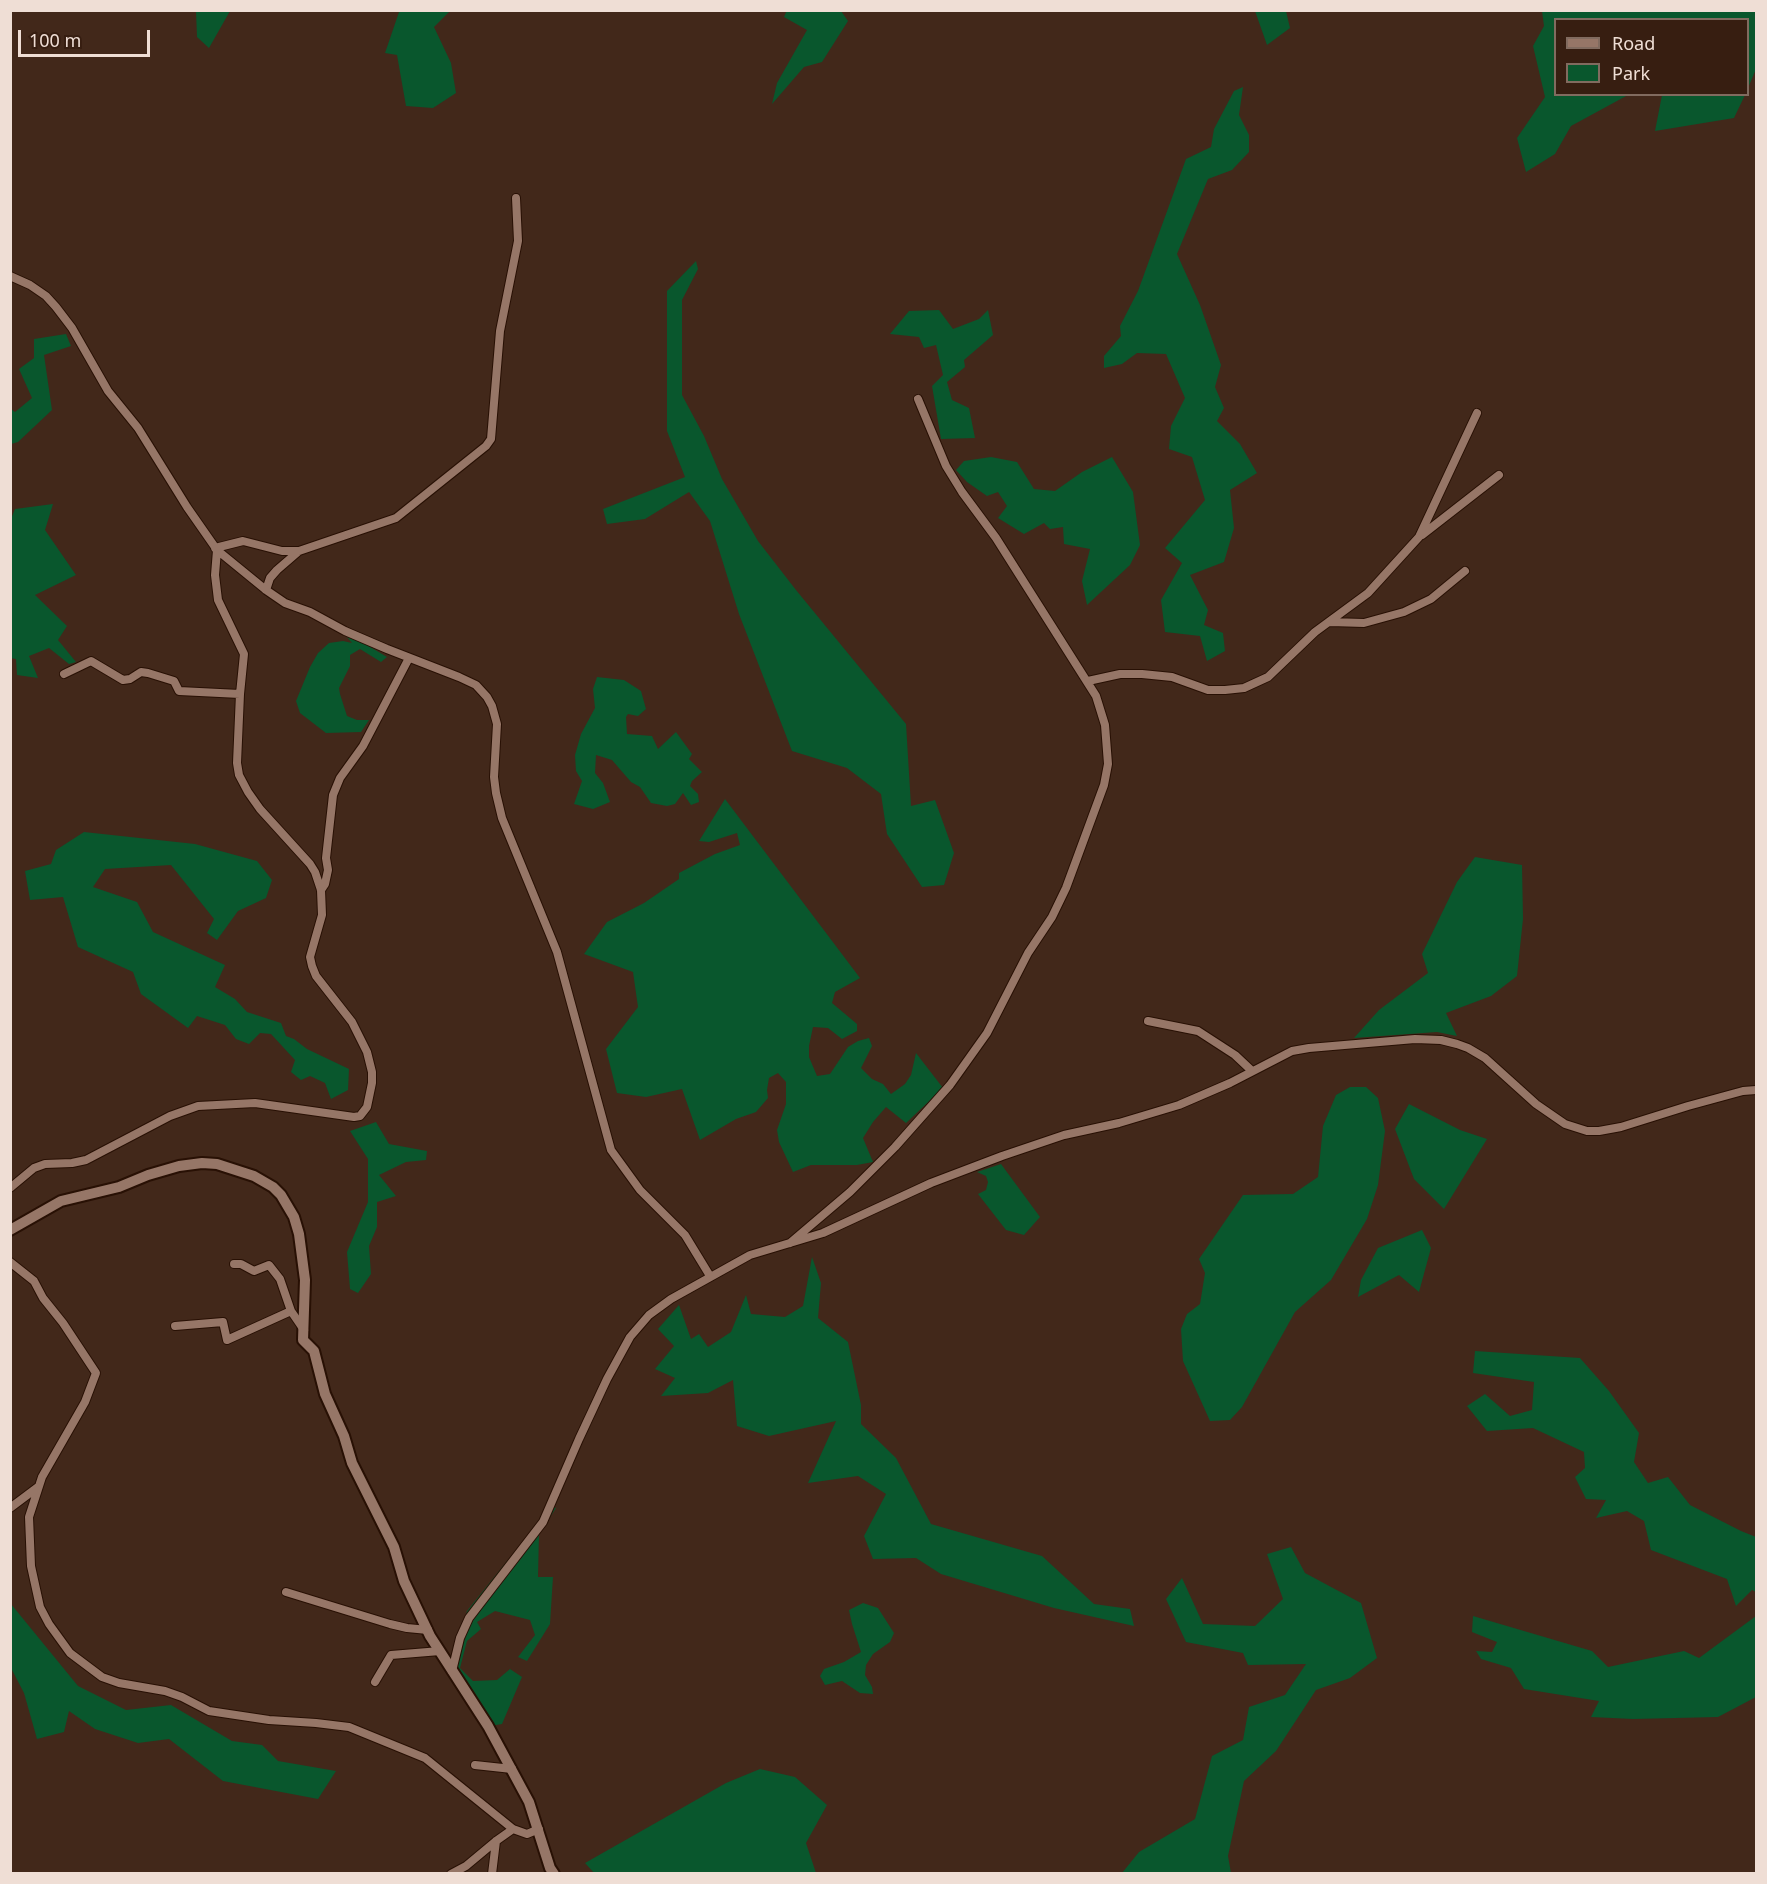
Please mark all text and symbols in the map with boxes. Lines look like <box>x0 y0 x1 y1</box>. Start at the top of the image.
scale bar <box>21 18 153 56</box>
legend <box>1554 18 1749 96</box>
text: 100 m <box>29 28 81 52</box>
text: Road <box>1612 31 1655 55</box>
text: Park <box>1612 61 1650 85</box>

